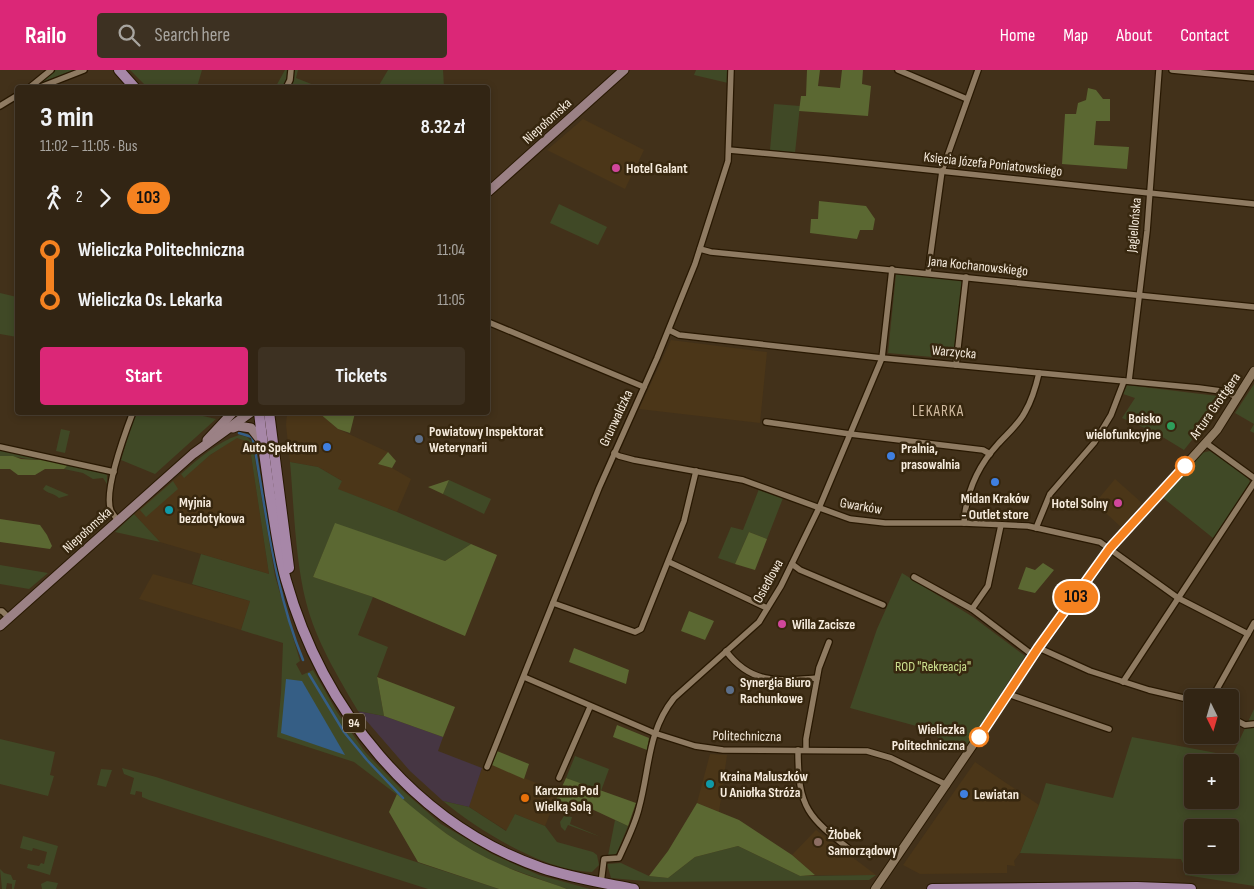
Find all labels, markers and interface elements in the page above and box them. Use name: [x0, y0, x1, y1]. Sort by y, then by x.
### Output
search box: [97, 13, 447, 58]
text: Railo: [25, 21, 67, 50]
icon: search: [115, 21, 143, 49]
text: Search here: [155, 24, 230, 47]
text: Home: [1000, 25, 1035, 46]
text: Map: [1063, 25, 1088, 46]
text: About: [1116, 25, 1152, 46]
text: Contact: [1180, 25, 1229, 46]
street label: Niepołomska: [519, 95, 575, 147]
text: 3 min: [40, 101, 94, 134]
text: 8.32 zł: [421, 116, 465, 139]
text: 11:02 – 11:05 · Bus: [40, 137, 138, 156]
street label: Księcia Józefa Poniatowskiego: [923, 148, 1063, 180]
place label: Hotel Galant: [626, 160, 688, 177]
marker: Hotel Galant: [610, 162, 622, 174]
icon: walk: [40, 184, 68, 212]
icon: forward: [91, 184, 119, 212]
text: 103: [137, 187, 160, 208]
text: 2: [76, 188, 83, 207]
street label: Jagiellońska: [1123, 197, 1145, 254]
text: Wieliczka Politechniczna: [78, 239, 244, 262]
text: 11:04: [437, 241, 465, 260]
street label: Jana Kochanowskiego: [926, 252, 1029, 280]
text: Wieliczka Os. Lekarka: [78, 289, 222, 312]
text: 11:05: [437, 291, 465, 310]
street label: Warzycka: [931, 342, 977, 362]
button: Start: [40, 347, 248, 405]
button: Tickets: [258, 347, 465, 405]
street label: Artura Grottgera: [1185, 369, 1244, 443]
street label: Grunwaldzka: [596, 387, 636, 449]
district label: LEKARKA: [912, 402, 964, 421]
place label: Boisko wielofunkcyjne: [1086, 410, 1161, 443]
marker: Boisko wielofunkcyjne: [1165, 420, 1177, 432]
place label: Powiatowy Inspektorat Weterynarii: [429, 423, 544, 456]
marker: Powiatowy Inspektorat Weterynarii: [413, 433, 425, 445]
place label: Auto Spektrum: [242, 439, 317, 456]
place label: Pralnia, prasowalnia: [901, 440, 960, 473]
marker: Auto Spektrum: [321, 441, 333, 453]
marker: Pralnia, prasowalnia: [885, 450, 897, 462]
unlabelled marker: [1175, 456, 1195, 476]
marker: Midan Kraków - Outlet store: [989, 476, 1001, 488]
place label: Midan Kraków - Outlet store: [961, 490, 1030, 523]
place label: Myjnia bezdotykowa: [179, 494, 245, 527]
street label: Gwarków: [839, 494, 884, 518]
place label: Hotel Solny: [1052, 495, 1108, 512]
marker: Hotel Solny: [1112, 497, 1124, 509]
street label: Niepołomska: [59, 504, 115, 556]
marker: Myjnia bezdotykowa: [163, 504, 175, 516]
street label: Osiedlowa: [749, 556, 787, 606]
line badge: 103: [1047, 581, 1105, 613]
text: 103: [1064, 586, 1088, 607]
place label: Willa Zacisze: [792, 616, 855, 633]
marker: Willa Zacisze: [776, 618, 788, 630]
park label: ROD "Rekreacja": [895, 658, 971, 675]
place label: Synergia Biuro Rachunkowe: [740, 674, 811, 707]
marker: Synergia Biuro Rachunkowe: [724, 684, 736, 696]
north arrow: [1184, 689, 1239, 744]
map controls: [1184, 689, 1239, 874]
road number: 94: [343, 714, 365, 732]
place label: Wieliczka Politechniczna: [892, 721, 965, 754]
street label: Politechniczna: [712, 727, 782, 745]
marker: Wieliczka Politechniczna: [969, 727, 989, 747]
button: +: [1184, 754, 1239, 809]
place label: Kraina Maluszków U Aniołka Stróża: [720, 768, 808, 801]
marker: Kraina Maluszków U Aniołka Stróża: [704, 778, 716, 790]
place label: Karczma Pod Wielką Solą: [535, 782, 599, 815]
place label: Lewiatan: [974, 786, 1019, 803]
marker: Lewiatan: [958, 788, 970, 800]
marker: Karczma Pod Wielką Solą: [519, 792, 531, 804]
button: −: [1184, 819, 1239, 874]
place label: Żłobek Samorządowy: [828, 826, 898, 859]
marker: Żłobek Samorządowy: [812, 836, 824, 848]

